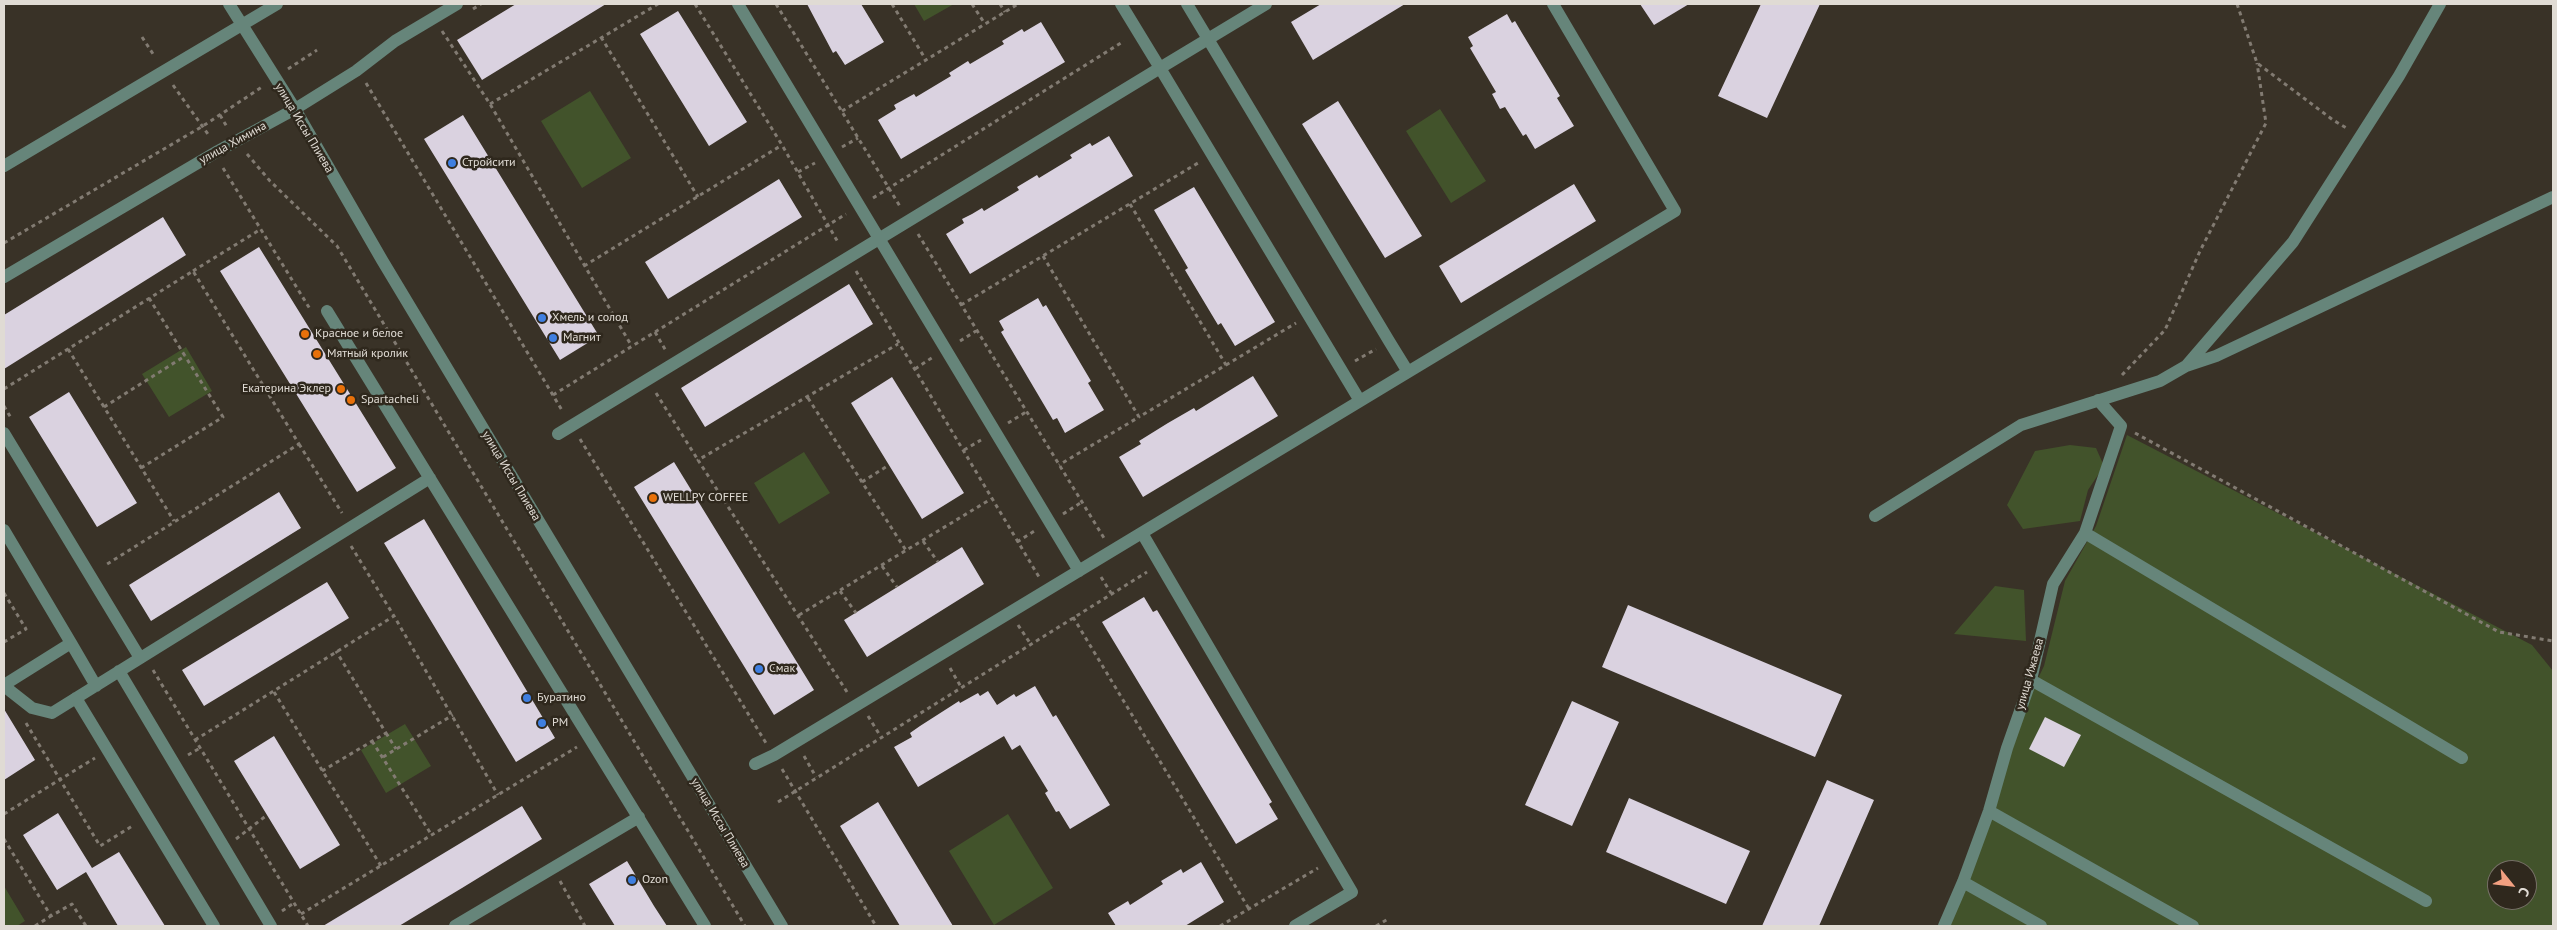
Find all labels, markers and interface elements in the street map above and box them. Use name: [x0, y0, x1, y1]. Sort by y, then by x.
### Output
street label: улица Иссы Плиева: [272, 81, 336, 175]
street label: улица Химина: [197, 119, 269, 167]
place label: Стройсити: [462, 156, 516, 170]
marker: Стройсити: [446, 157, 458, 169]
place label: Хмель и солод: [552, 311, 628, 325]
marker: Хмель и солод: [536, 312, 548, 324]
place label: Красное и белое: [315, 327, 403, 341]
marker: Красное и белое: [299, 328, 311, 340]
place label: Магнит: [563, 331, 601, 345]
marker: Магнит: [547, 332, 559, 344]
place label: Мятный кролик: [327, 347, 408, 361]
marker: Мятный кролик: [311, 348, 323, 360]
place label: Екатерина Эклер: [242, 382, 331, 396]
marker: Екатерина Эклер: [335, 383, 347, 395]
place label: Spartacheli: [361, 393, 419, 407]
marker: Spartacheli: [345, 394, 357, 406]
street label: улица Иссы Плиева: [479, 429, 543, 523]
place label: WELLPY COFFEE: [663, 491, 748, 505]
marker: WELLPY COFFEE: [647, 492, 659, 504]
street label: улица Ижаева: [2013, 637, 2047, 711]
place label: Смак: [769, 662, 795, 676]
marker: Смак: [753, 663, 765, 675]
place label: Буратино: [537, 691, 586, 705]
marker: Буратино: [521, 692, 533, 704]
place label: PM: [552, 716, 568, 730]
marker: PM: [536, 717, 548, 729]
street label: улица Иссы Плиева: [688, 776, 752, 870]
north arrow: [2487, 860, 2537, 910]
place label: Ozon: [642, 873, 668, 887]
marker: Ozon: [626, 874, 638, 886]
text: С: [2514, 884, 2534, 900]

